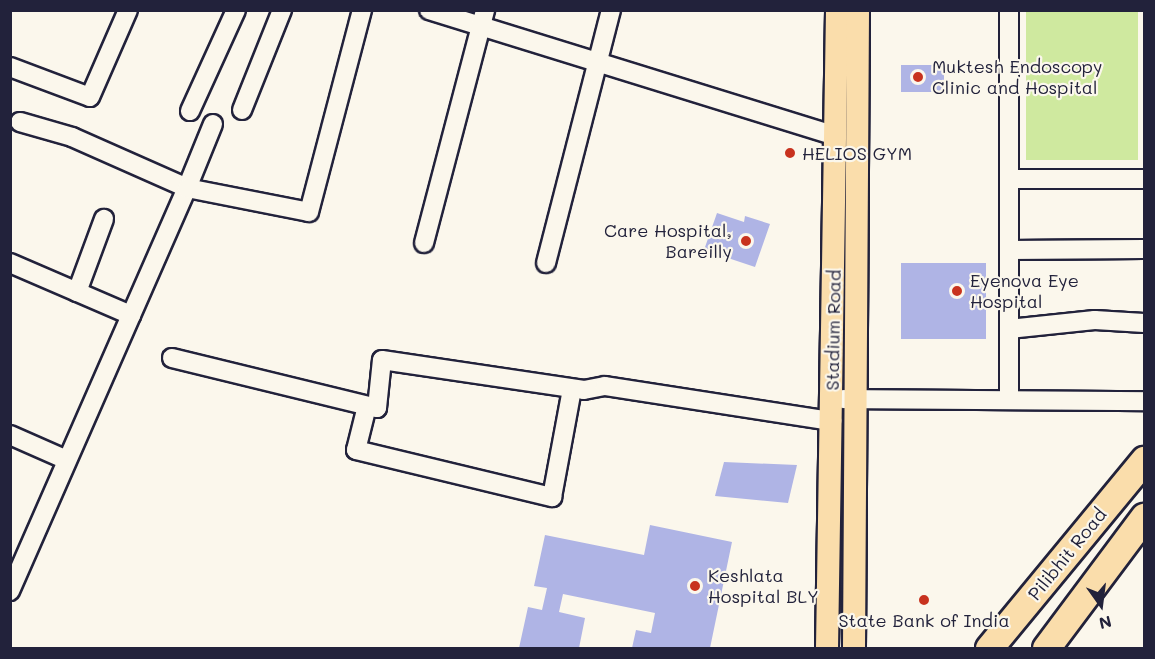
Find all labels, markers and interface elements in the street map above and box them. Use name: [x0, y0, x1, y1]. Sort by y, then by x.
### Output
place label: Muktesh Endoscopy Clinic and Hospital: [932, 56, 1102, 98]
marker: Muktesh Endoscopy Clinic and Hospital: [909, 68, 927, 86]
place label: HELIOS GYM: [802, 142, 912, 164]
marker: HELIOS GYM: [783, 146, 797, 160]
place label: Care Hospital, Bareilly: [604, 220, 732, 262]
marker: Care Hospital, Bareilly: [737, 232, 755, 250]
street label: Stadium Road: [821, 269, 845, 391]
place label: Eyenova Eye Hospital: [970, 270, 1079, 312]
marker: Eyenova Eye Hospital: [948, 282, 966, 300]
street label: Pilibhit Road: [1023, 504, 1111, 604]
place label: Keshlata Hospital BLY: [708, 565, 819, 608]
north arrow: [1071, 575, 1131, 635]
marker: Keshlata Hospital BLY: [686, 577, 704, 595]
marker: State Bank of India: [917, 593, 931, 607]
place label: State Bank of India: [838, 609, 1010, 631]
text: N: [1097, 611, 1114, 635]

